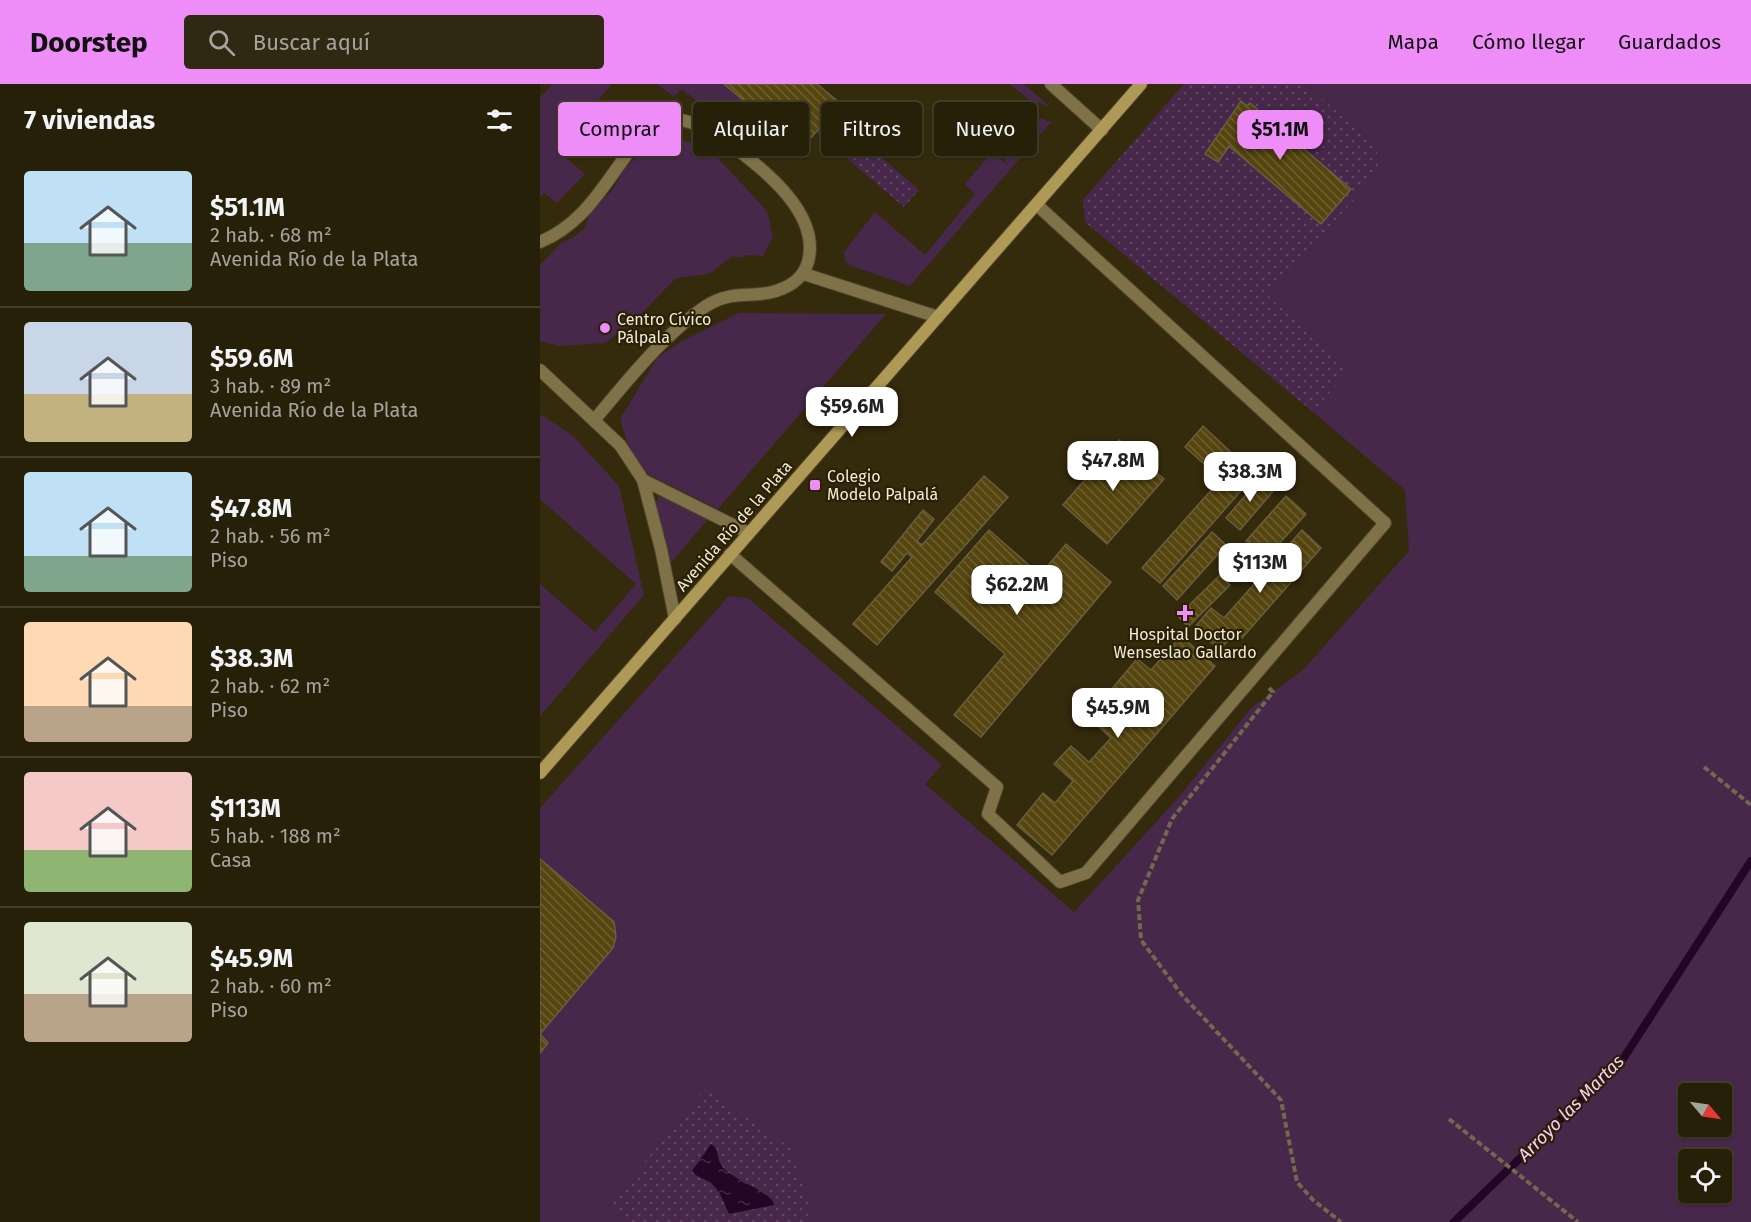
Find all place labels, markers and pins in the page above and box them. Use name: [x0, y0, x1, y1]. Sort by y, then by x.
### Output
pin: $51.1M: [1231, 110, 1329, 161]
place label: Centro Cívico Pálpala: [617, 310, 711, 347]
marker: Centro Cívico Pálpala: [598, 321, 612, 335]
pin: $59.6M: [803, 387, 901, 438]
pin: $47.8M: [1064, 441, 1162, 492]
pin: $38.3M: [1201, 452, 1299, 503]
place label: Colegio Modelo Palpalá: [827, 467, 938, 504]
marker: Colegio Modelo Palpalá: [808, 478, 822, 492]
pin: $113M: [1218, 543, 1302, 594]
pin: $62.2M: [968, 565, 1066, 616]
marker: Hospital Doctor Wenseslao Gallardo: [1176, 604, 1194, 622]
place label: Hospital Doctor Wenseslao Gallardo: [1114, 625, 1256, 662]
pin: $45.9M: [1069, 688, 1167, 739]

